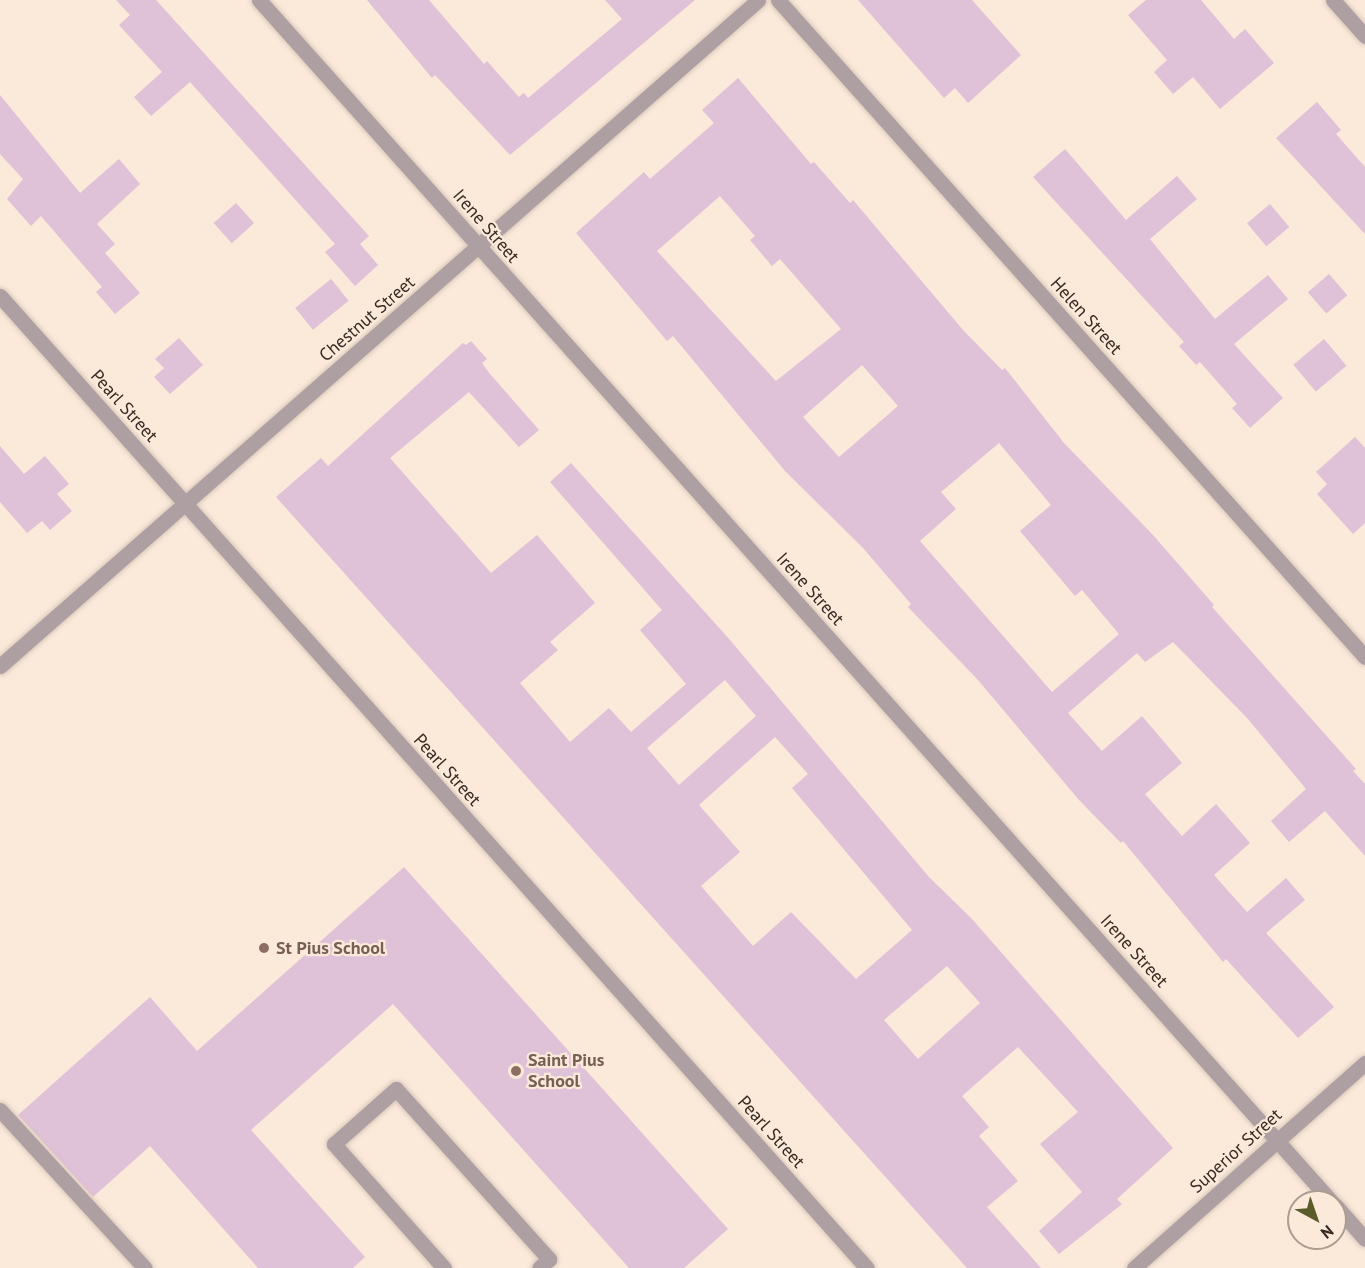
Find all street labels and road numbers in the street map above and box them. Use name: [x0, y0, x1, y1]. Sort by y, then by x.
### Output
street label: Irene Street: [448, 185, 524, 267]
street label: Chestnut Street: [315, 272, 419, 366]
street label: Helen Street: [1046, 273, 1126, 359]
street label: Pearl Street: [86, 365, 162, 447]
street label: Irene Street: [772, 548, 848, 630]
street label: Pearl Street: [409, 729, 485, 811]
street label: Irene Street: [1096, 910, 1172, 992]
street label: Pearl Street: [733, 1091, 809, 1173]
street label: Superior Street: [1186, 1104, 1286, 1198]

